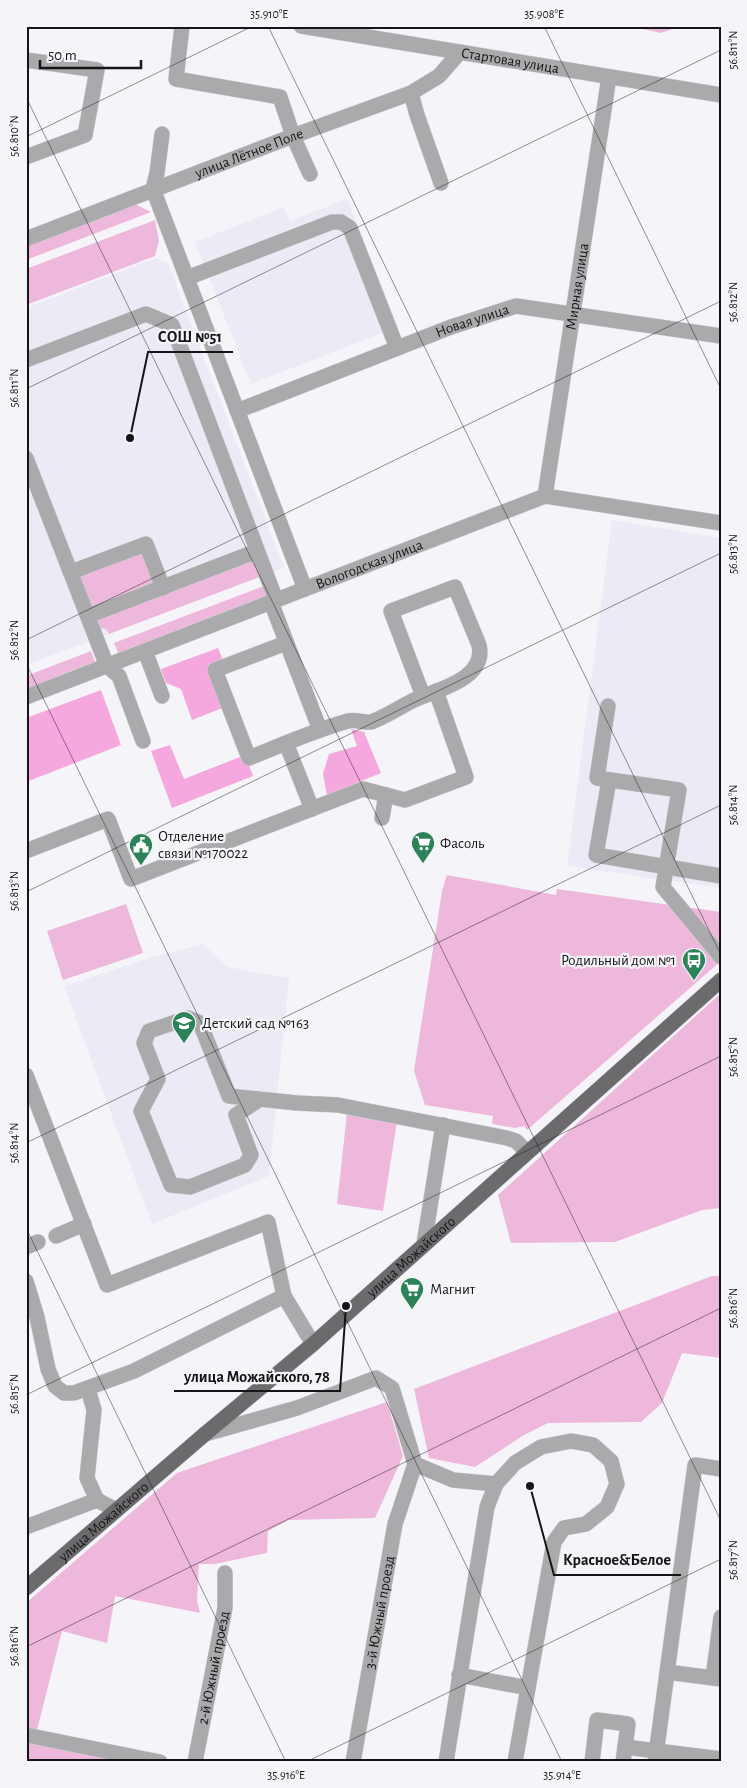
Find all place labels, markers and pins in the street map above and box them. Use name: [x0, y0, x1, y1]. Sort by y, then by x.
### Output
callout: СОШ №51: [148, 321, 233, 352]
place label: Отделение связи №170022: [158, 829, 248, 861]
supermarket icon: Фасоль: [410, 830, 436, 864]
public building icon: Отделение связи №170022: [128, 832, 154, 866]
place label: Фасоль: [440, 836, 485, 851]
bus stop icon: Родильный дом №1: [681, 947, 707, 981]
place label: Родильный дом №1: [561, 953, 676, 968]
school or university icon: Детский сад №163: [171, 1010, 197, 1044]
place label: Детский сад №163: [202, 1016, 309, 1031]
supermarket icon: Магнит: [399, 1276, 425, 1310]
place label: Магнит: [430, 1282, 476, 1297]
callout: улица Можайского, 78: [174, 1360, 340, 1391]
callout: Красное&Белое: [554, 1544, 681, 1575]

